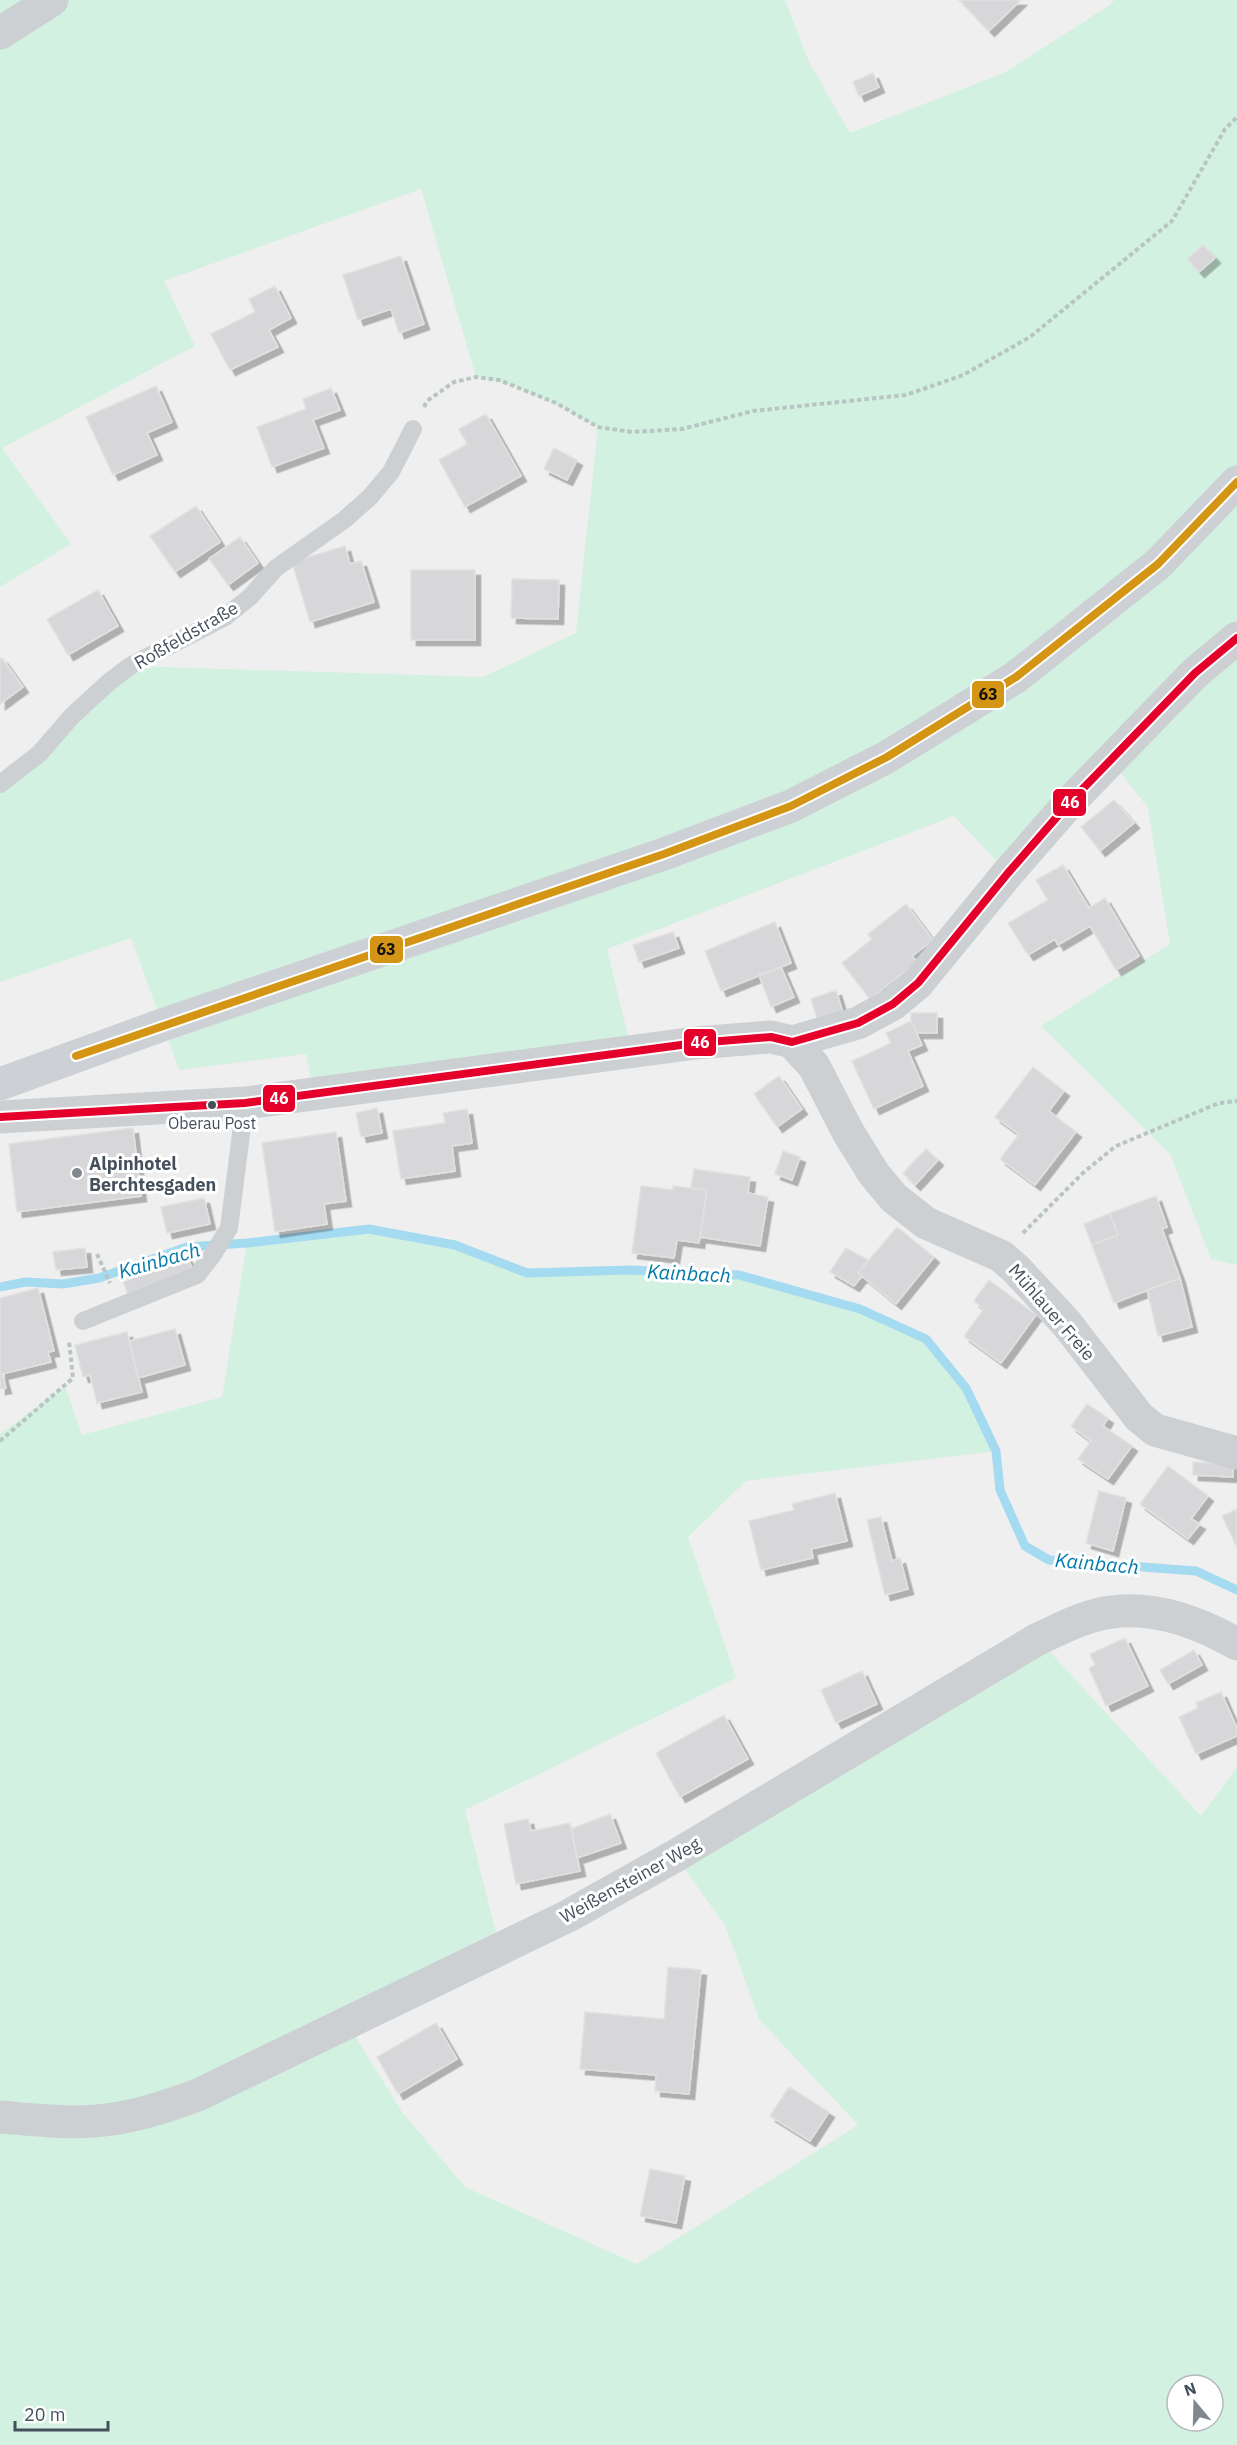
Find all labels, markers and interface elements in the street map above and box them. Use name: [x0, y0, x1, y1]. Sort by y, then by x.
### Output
street label: Roßfeldstraße: [130, 596, 242, 674]
line badge: 63: [971, 680, 1005, 709]
text: 63: [978, 684, 998, 704]
line badge: 46: [1052, 788, 1087, 817]
text: 46: [1060, 792, 1080, 812]
line badge: 63: [369, 935, 404, 964]
text: 63: [376, 939, 396, 959]
line badge: 46: [683, 1028, 717, 1057]
text: 46: [690, 1032, 710, 1052]
line badge: 46: [262, 1084, 296, 1113]
text: 46: [269, 1088, 289, 1108]
marker: Oberau Post: [206, 1099, 218, 1111]
place label: Oberau Post: [168, 1113, 256, 1133]
place label: Alpinhotel Berchtesgaden: [89, 1152, 216, 1196]
marker: Alpinhotel Berchtesgaden: [70, 1166, 84, 1180]
water label: Kainbach: [115, 1235, 203, 1285]
water label: Kainbach: [646, 1257, 732, 1289]
street label: Mühlauer Freie: [1004, 1259, 1100, 1365]
water label: Kainbach: [1054, 1546, 1140, 1580]
street label: Weißensteiner Weg: [556, 1832, 705, 1928]
north arrow: [1165, 2373, 1225, 2433]
text: N: [1181, 2377, 1199, 2400]
scale bar: [15, 2394, 108, 2432]
text: 20 m: [24, 2403, 66, 2426]

